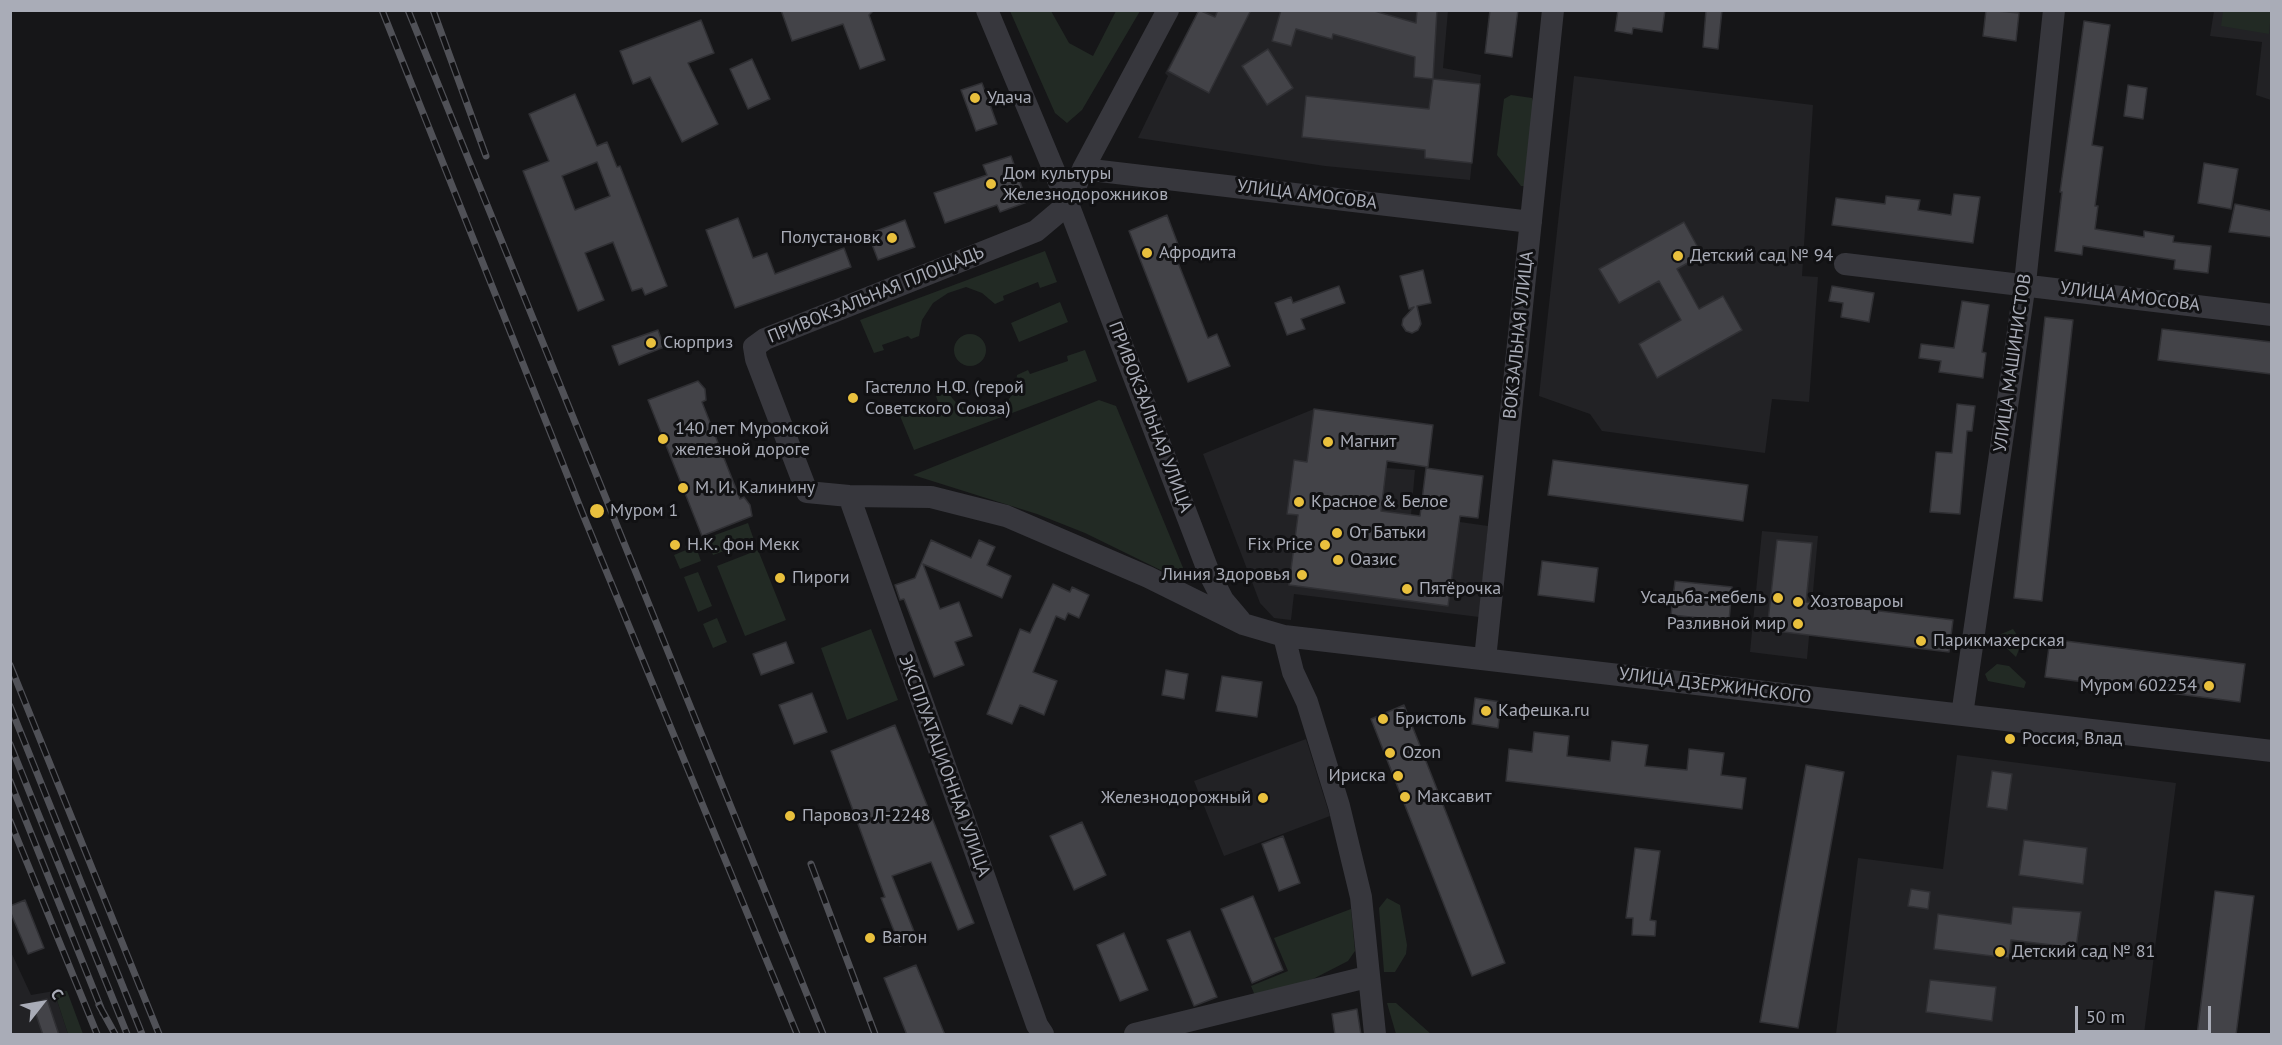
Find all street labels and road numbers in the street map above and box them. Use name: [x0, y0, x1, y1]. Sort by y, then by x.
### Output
street label: УЛИЦА АМОСОВА: [1236, 176, 1378, 214]
street label: ПРИВОКЗАЛЬНАЯ ПЛОЩАДЬ: [765, 242, 987, 348]
street label: ВОКЗАЛЬНАЯ УЛИЦА: [1499, 250, 1539, 420]
street label: УЛИЦА МАШИНИСТОВ: [1990, 272, 2036, 454]
street label: УЛИЦА АМОСОВА: [2059, 278, 2201, 316]
street label: ПРИВОКЗАЛЬНАЯ УЛИЦА: [1104, 318, 1196, 516]
street label: ЭКСПЛУАТАЦИОННАЯ УЛИЦА: [894, 652, 994, 880]
street label: УЛИЦА ДЗЕРЖИНСКОГО: [1617, 663, 1813, 709]

